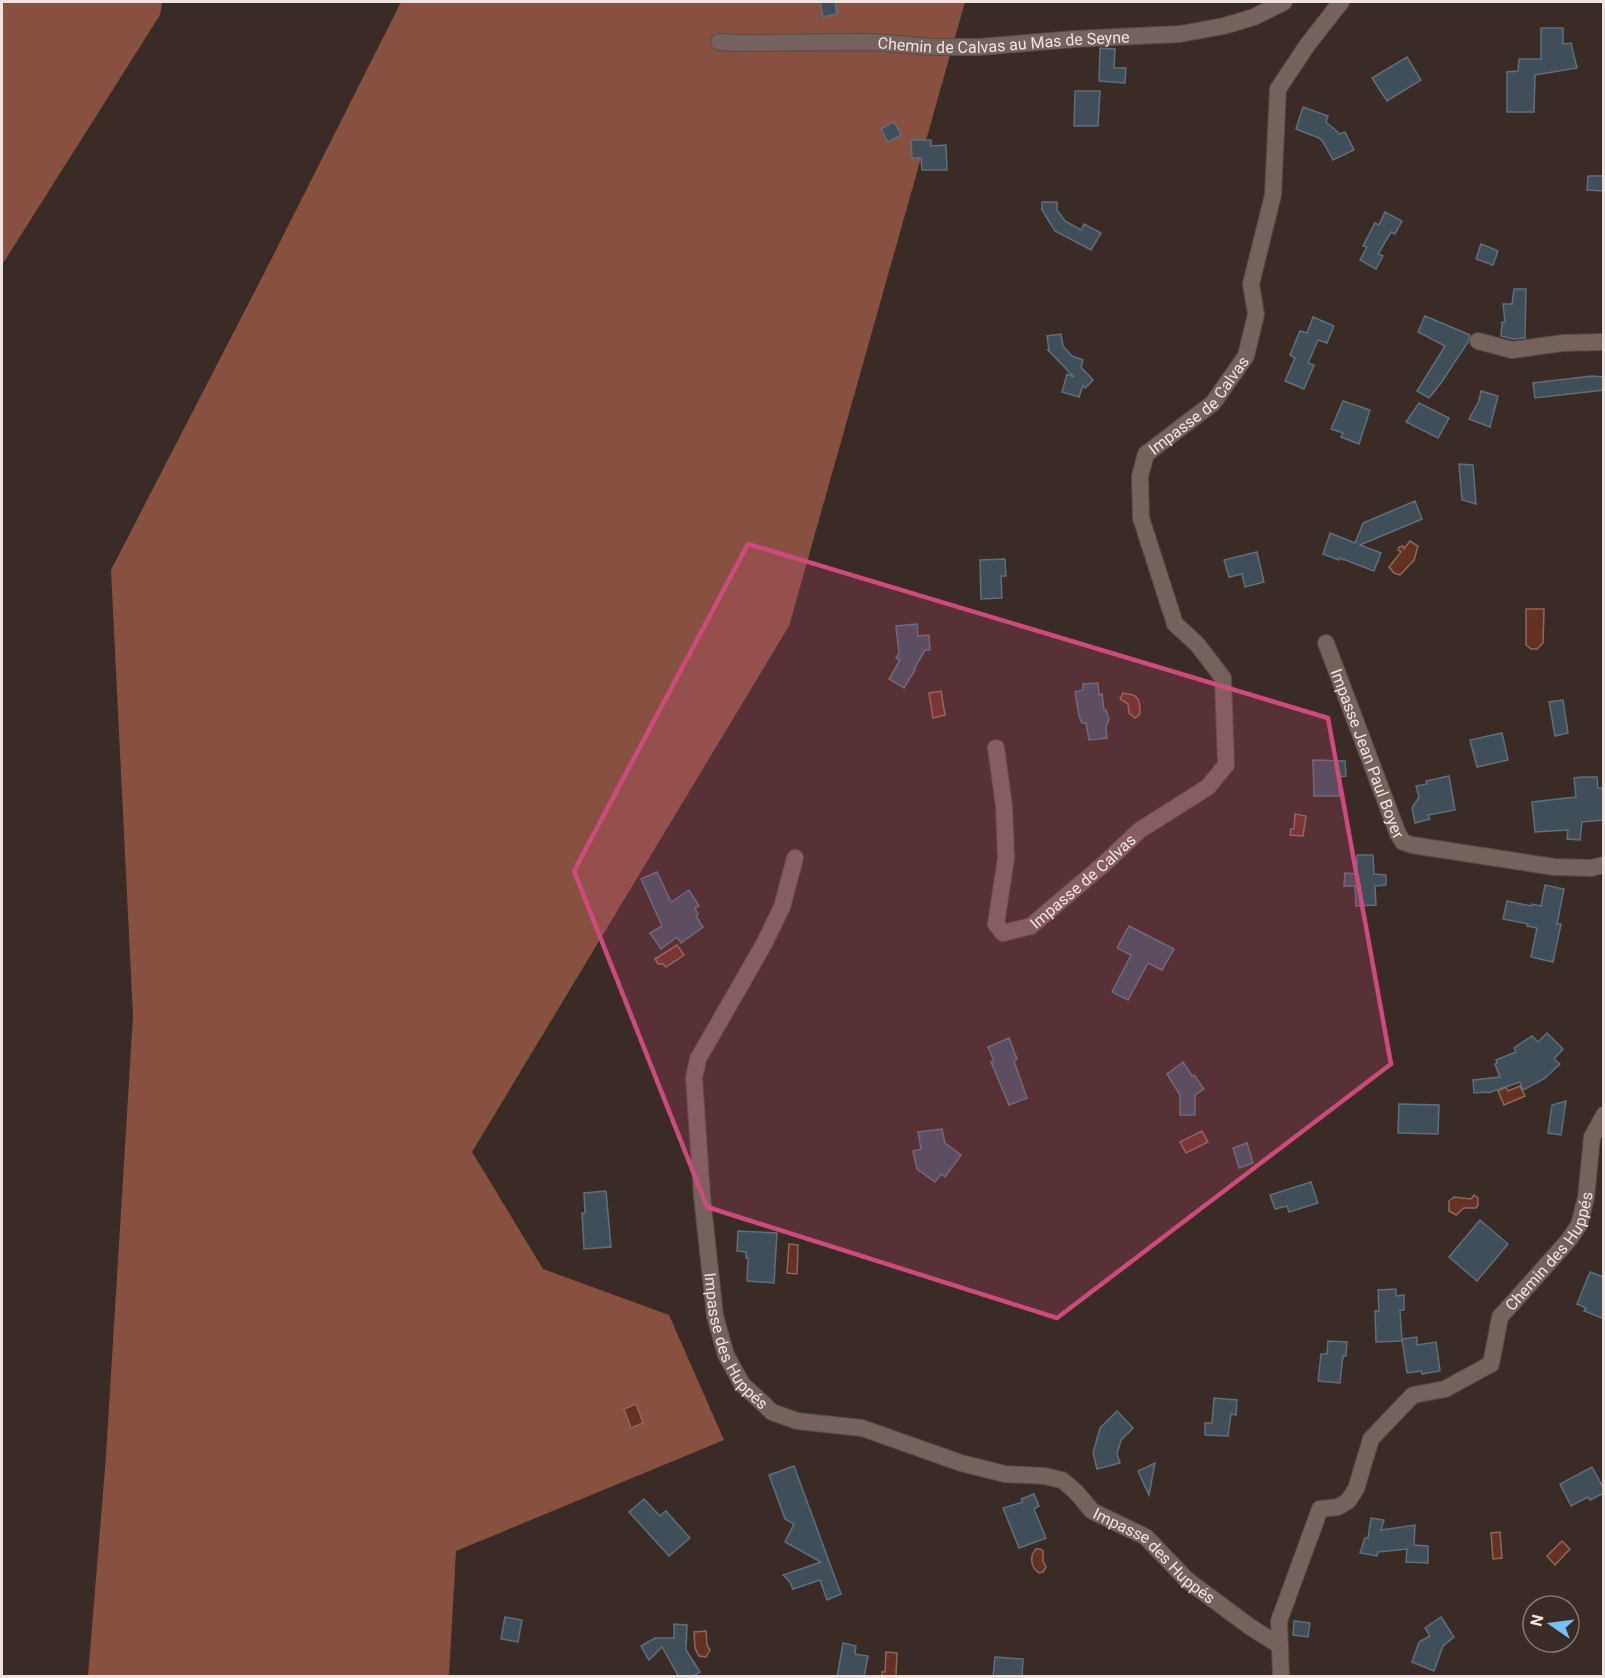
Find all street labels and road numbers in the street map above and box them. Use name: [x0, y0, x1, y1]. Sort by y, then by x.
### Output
street label: Chemin de Calvas au Mas de Seyne: [877, 27, 1130, 57]
street label: Impasse de Calvas: [1145, 352, 1253, 458]
street label: Impasse Jean Paul Boyer: [1327, 666, 1408, 843]
street label: Impasse de Calvas: [1026, 830, 1139, 932]
street label: Chemin des Huppés: [1501, 1191, 1596, 1314]
street label: Impasse des Huppés: [701, 1272, 772, 1413]
street label: Impasse des Huppés: [1090, 1504, 1219, 1607]

